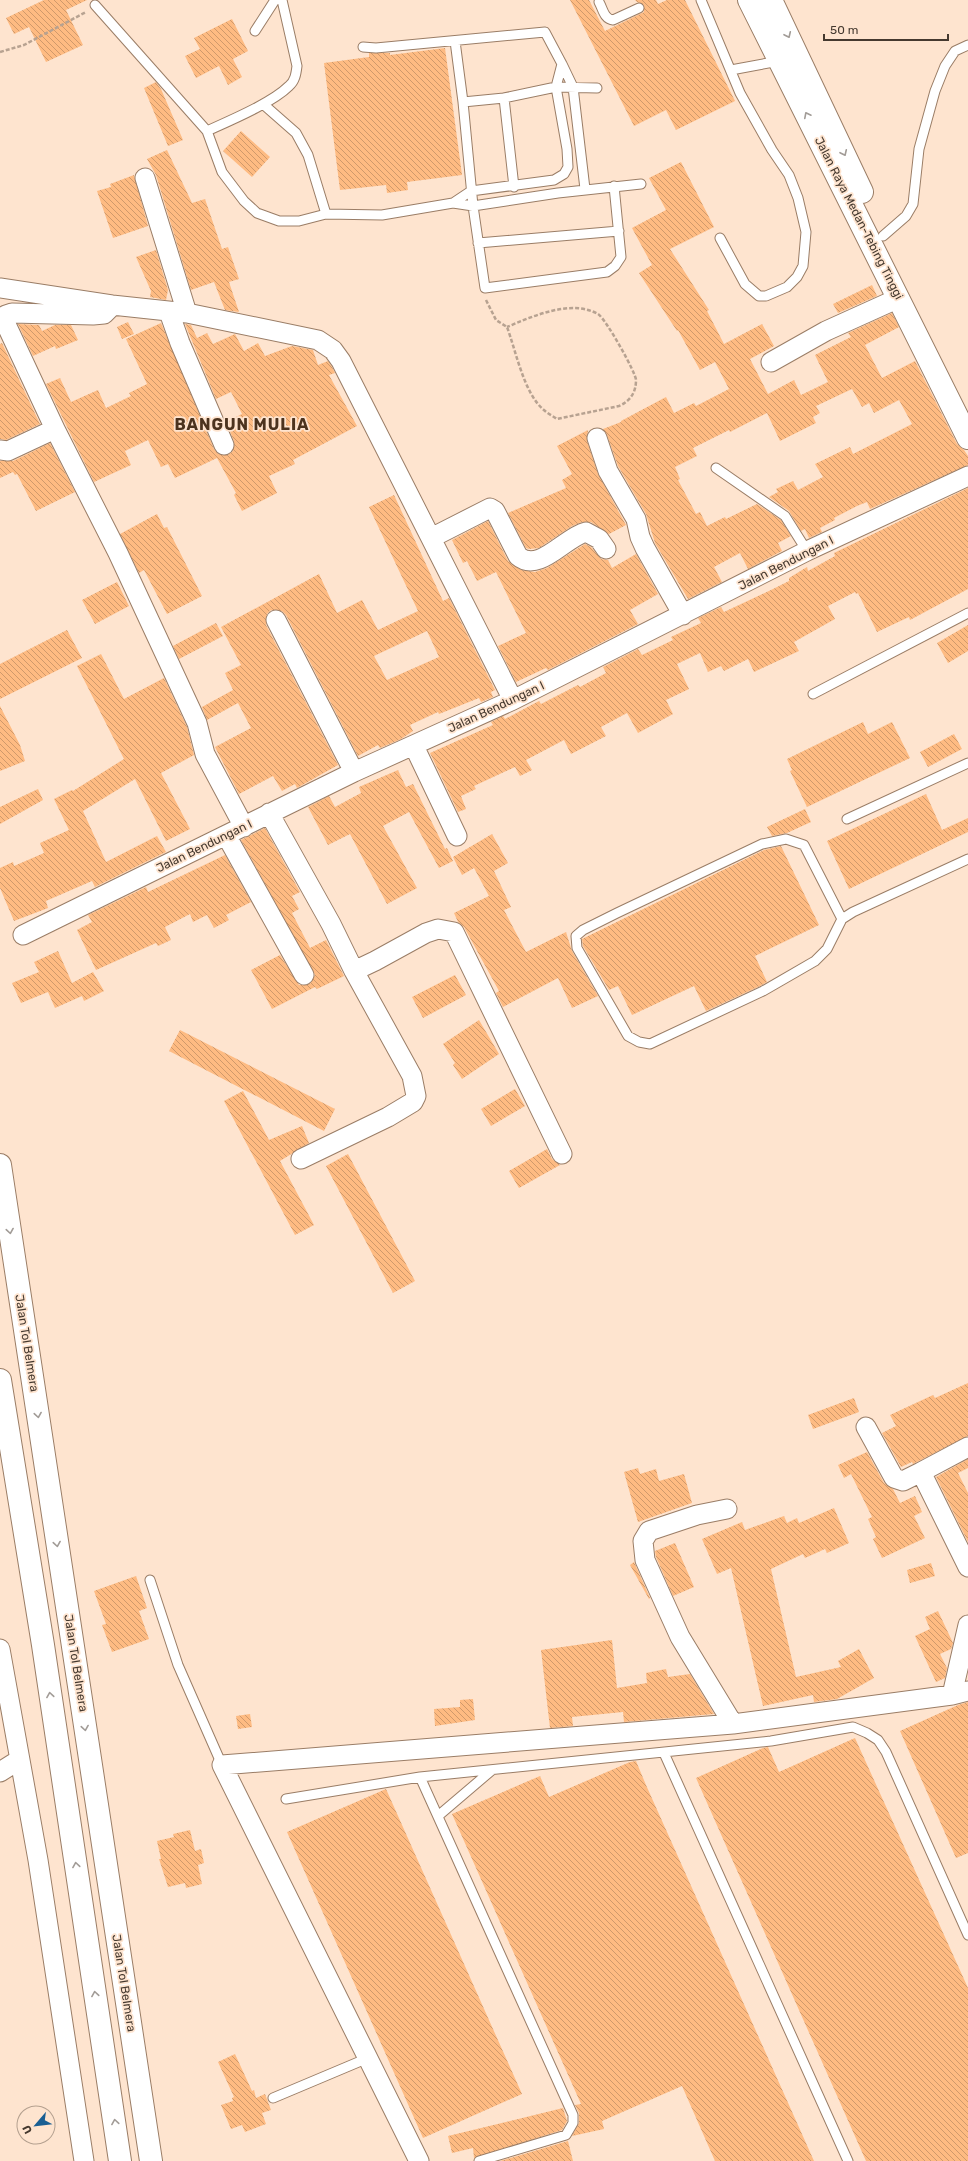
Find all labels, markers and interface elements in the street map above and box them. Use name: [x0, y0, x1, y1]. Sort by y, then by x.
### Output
scale bar: [824, 16, 948, 42]
text: 50 m: [830, 23, 858, 37]
one-way arrow: [783, 31, 791, 39]
one-way arrow: [804, 111, 812, 119]
street label: Jalan Raya Medan-Tebing Tinggi: [812, 134, 906, 302]
one-way arrow: [839, 148, 847, 156]
district label: BANGUN MULIA: [174, 415, 310, 434]
street label: Jalan Bendungan I: [736, 533, 836, 593]
street label: Jalan Bendungan I: [446, 678, 546, 736]
street label: Jalan Bendungan I: [154, 817, 254, 875]
one-way arrow: [5, 1228, 14, 1234]
street label: Jalan Tol Belmera: [12, 1293, 42, 1393]
one-way arrow: [33, 1412, 42, 1418]
one-way arrow: [53, 1541, 61, 1547]
street label: Jalan Tol Belmera: [61, 1613, 91, 1713]
one-way arrow: [46, 1692, 55, 1698]
one-way arrow: [80, 1724, 89, 1731]
one-way arrow: [72, 1862, 81, 1868]
street label: Jalan Tol Belmera: [109, 1933, 139, 2033]
one-way arrow: [91, 1991, 100, 1997]
north arrow: [16, 2105, 56, 2145]
one-way arrow: [111, 2119, 120, 2126]
text: U: [20, 2123, 35, 2136]

